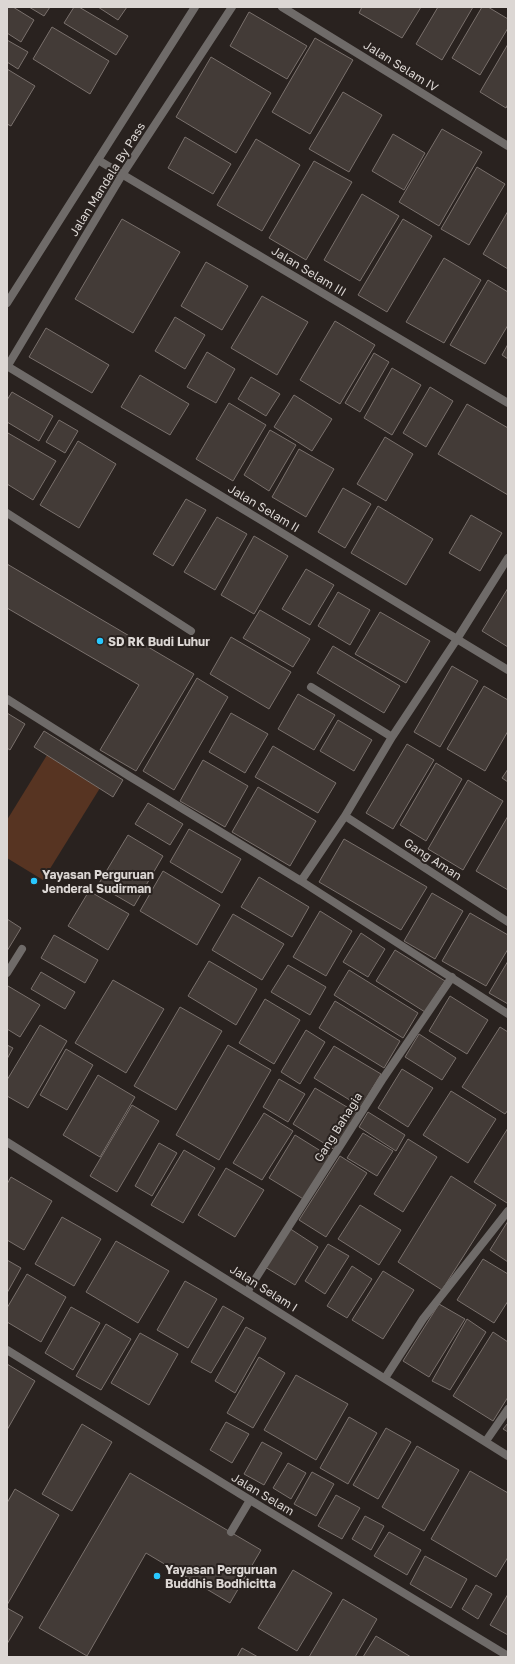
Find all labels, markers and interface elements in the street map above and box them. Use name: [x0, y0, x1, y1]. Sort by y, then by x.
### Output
street label: Jalan Selam IV: [361, 37, 441, 95]
street label: Jalan Mandala By Pass: [66, 119, 148, 239]
street label: Jalan Selam III: [269, 243, 349, 299]
street label: Jalan Selam II: [225, 481, 303, 535]
place label: SD RK Budi Luhur: [108, 634, 210, 649]
marker: SD RK Budi Luhur: [95, 636, 105, 646]
street label: Gang Aman: [401, 835, 465, 883]
place label: Yayasan Perguruan Jenderal Sudirman: [42, 867, 154, 896]
marker: Yayasan Perguruan Jenderal Sudirman: [29, 876, 39, 886]
street label: Gang Bahagia: [311, 1089, 365, 1165]
street label: Jalan Selam I: [227, 1261, 301, 1315]
street label: Jalan Selam: [229, 1469, 297, 1519]
place label: Yayasan Perguruan Buddhis Bodhicitta: [165, 1562, 277, 1591]
marker: Yayasan Perguruan Buddhis Bodhicitta: [152, 1571, 162, 1581]

